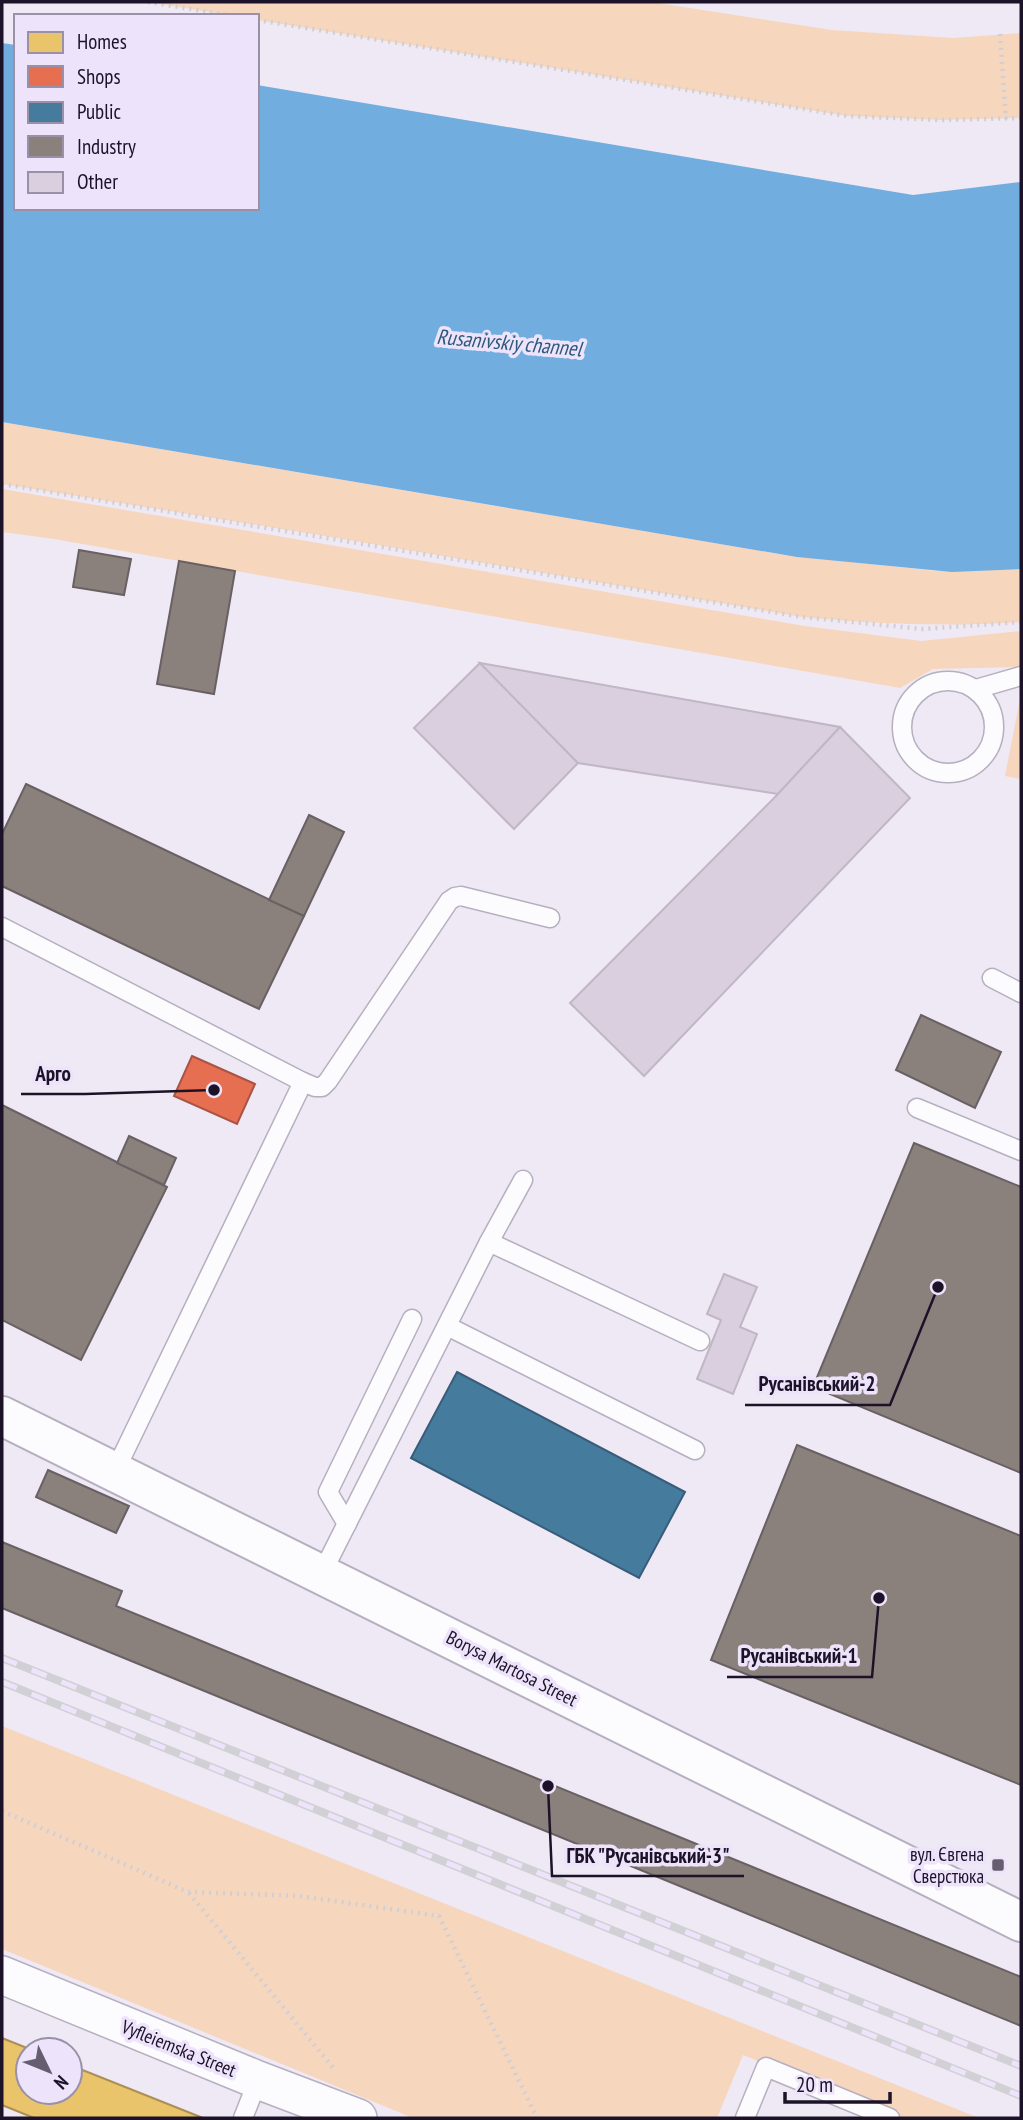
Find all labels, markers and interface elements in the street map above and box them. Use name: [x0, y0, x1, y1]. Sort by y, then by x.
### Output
legend: [14, 14, 259, 210]
text: Homes: [77, 28, 127, 55]
text: Shops: [77, 63, 121, 90]
text: Public: [77, 98, 122, 125]
text: Industry: [77, 133, 136, 160]
text: Other: [77, 168, 118, 195]
water label: Rusanivskiy channel: [436, 323, 585, 362]
callout: Арго: [21, 1052, 85, 1094]
text: Арго: [34, 1060, 71, 1087]
callout: Русанівський-2: [745, 1363, 890, 1405]
text: Русанівський-2: [759, 1370, 875, 1397]
street label: Borysa Martosa Street: [443, 1625, 582, 1712]
callout: Русанівський-1: [727, 1635, 872, 1677]
text: Русанівський-1: [741, 1642, 857, 1669]
callout: ГБК "Русанівський-3": [552, 1834, 744, 1876]
text: ГБК "Русанівський-3": [566, 1842, 730, 1869]
place label: вул. Євгена Сверстюка: [910, 1842, 984, 1888]
marker: вул. Євгена Сверстюка: [990, 1857, 1006, 1873]
street label: Vyfleiemska Street: [117, 2014, 241, 2082]
north arrow: [14, 2036, 84, 2106]
scale bar: [785, 2060, 890, 2104]
text: N: [49, 2071, 74, 2095]
text: 20 m: [796, 2071, 833, 2098]

